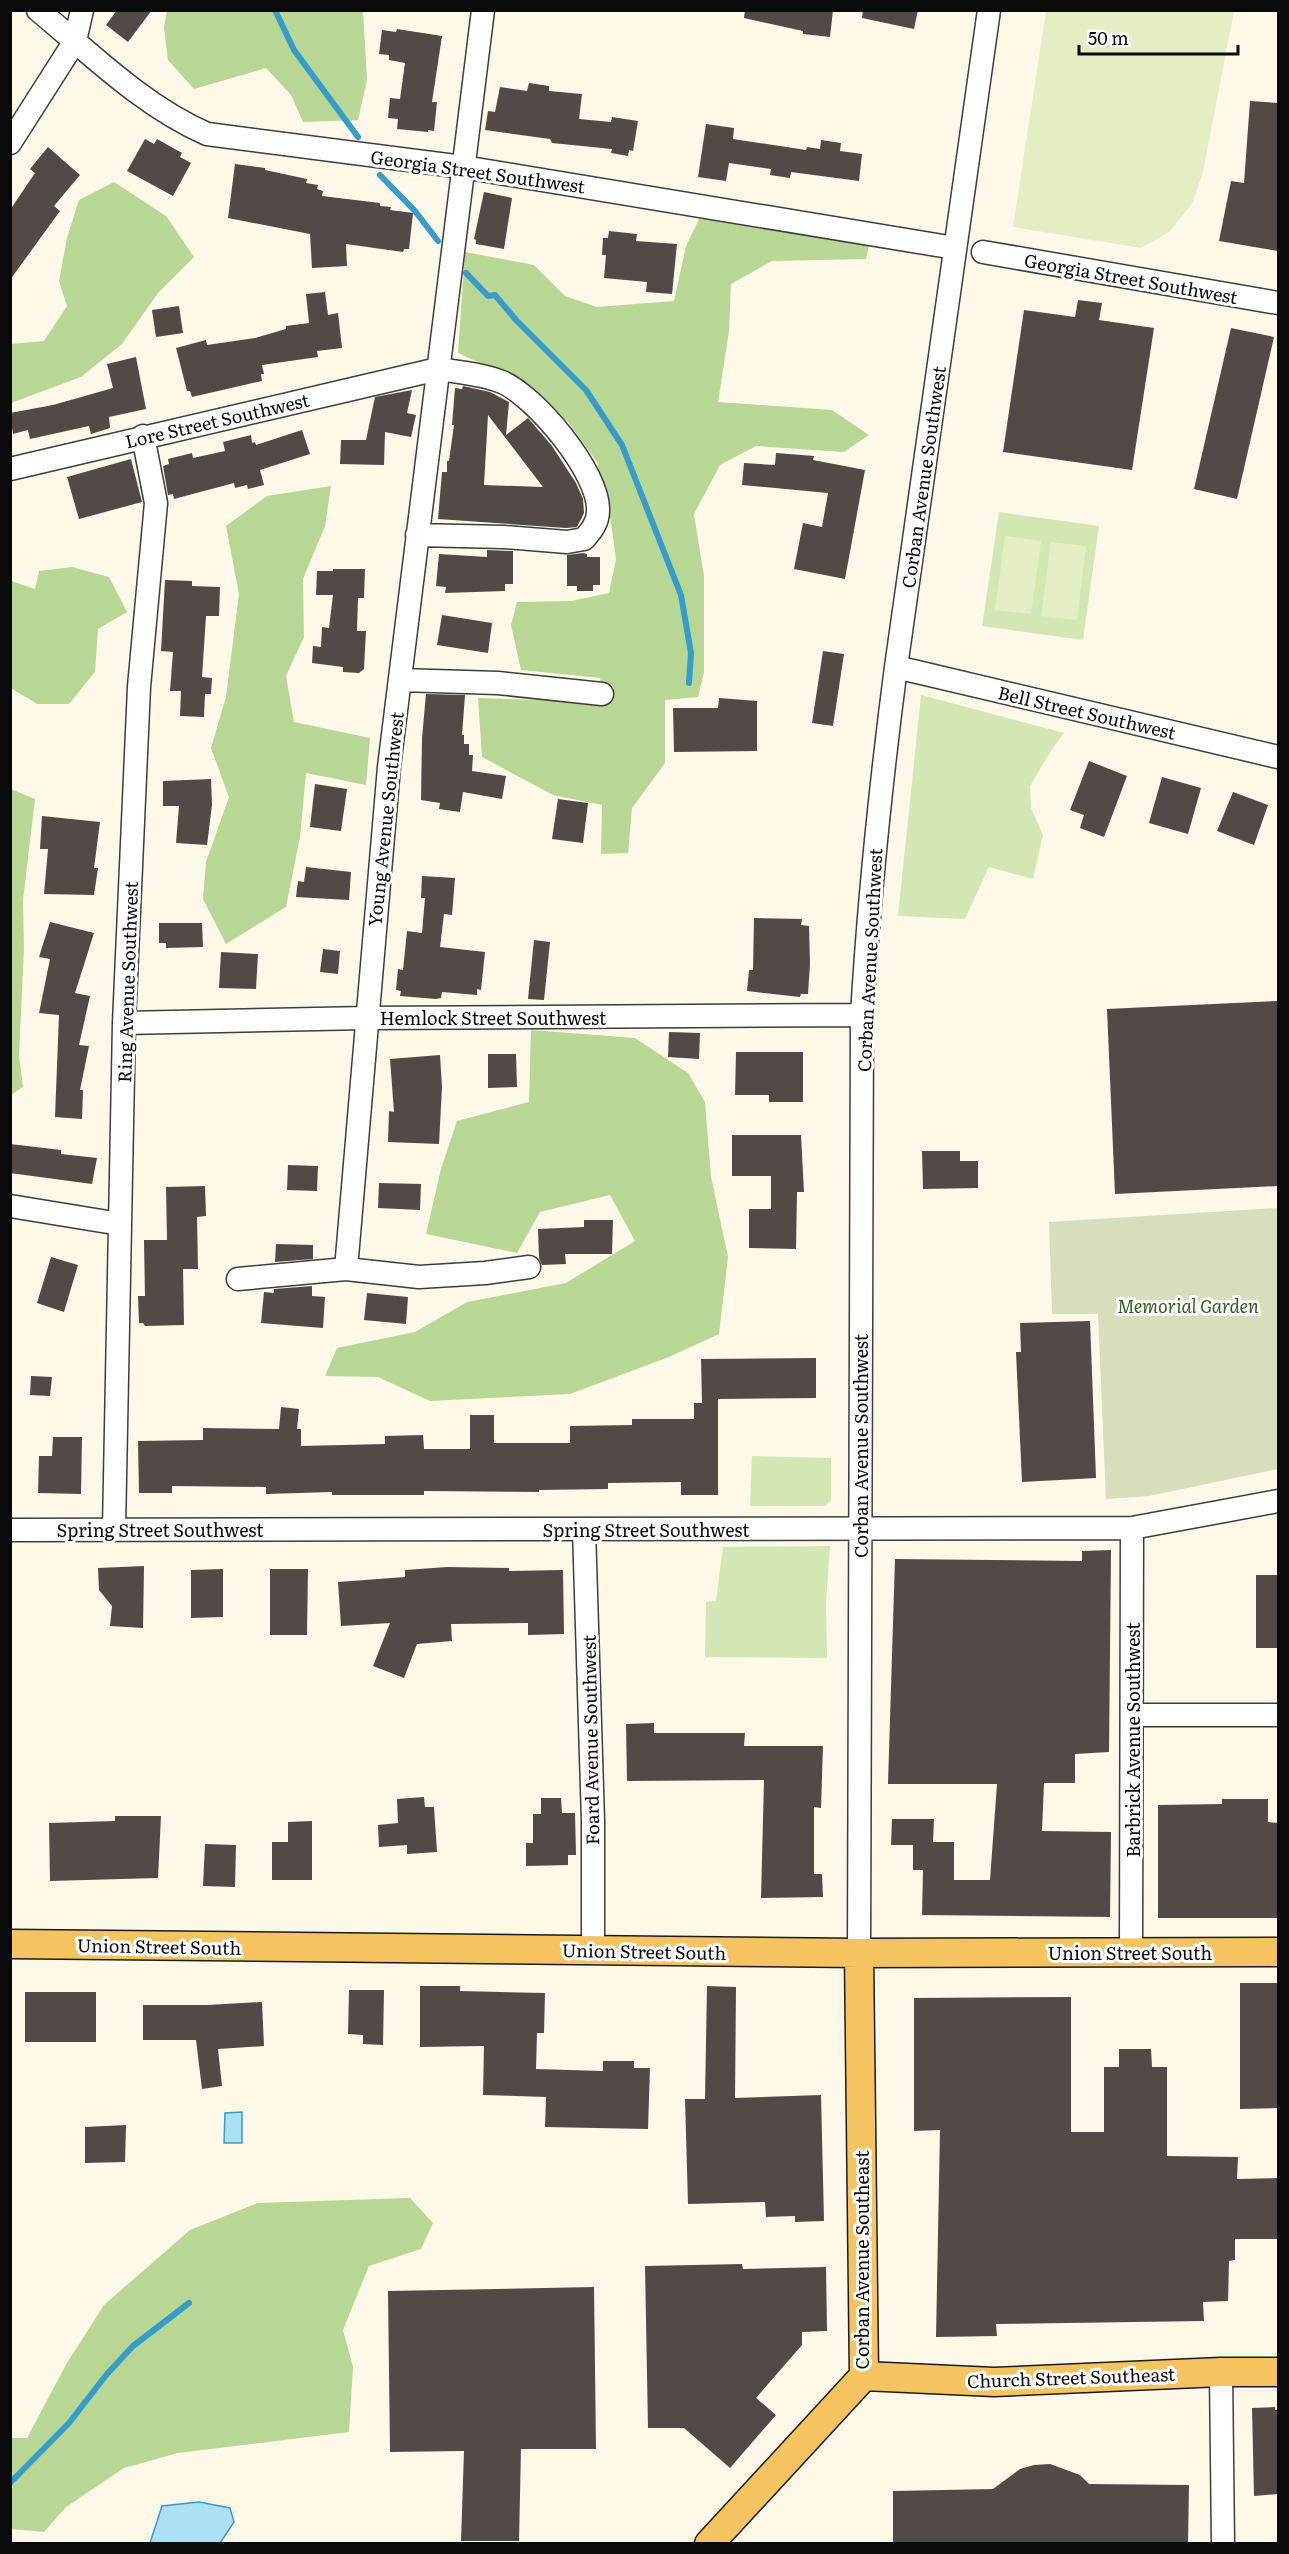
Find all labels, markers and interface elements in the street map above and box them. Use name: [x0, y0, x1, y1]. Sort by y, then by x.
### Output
scale bar: [1079, 18, 1238, 56]
text: 50 m: [1088, 24, 1129, 51]
street label: Georgia Street Southwest: [369, 143, 588, 200]
street label: Georgia Street Southwest: [1022, 246, 1241, 310]
street label: Corban Avenue Southwest: [894, 363, 952, 590]
street label: Lore Street Southwest: [122, 385, 313, 454]
street label: Bell Street Southwest: [995, 678, 1179, 746]
street label: Young Avenue Southwest: [360, 710, 410, 928]
street label: Corban Avenue Southwest: [850, 847, 888, 1073]
street label: Ring Avenue Southwest: [110, 880, 144, 1083]
street label: Hemlock Street Southwest: [380, 1004, 607, 1031]
park label: Memorial Garden: [1117, 1292, 1259, 1319]
street label: Corban Avenue Southwest: [847, 1333, 874, 1558]
street label: Spring Street Southwest: [57, 1516, 264, 1543]
street label: Spring Street Southwest: [543, 1516, 750, 1543]
street label: Barbrick Avenue Southwest: [1119, 1622, 1146, 1858]
street label: Foard Avenue Southwest: [575, 1634, 605, 1845]
street label: Union Street South: [77, 1931, 242, 1961]
street label: Union Street South: [562, 1936, 727, 1966]
street label: Union Street South: [1048, 1939, 1212, 1966]
street label: Corban Avenue Southeast: [848, 2150, 875, 2370]
street label: Church Street Southeast: [966, 2360, 1176, 2394]

